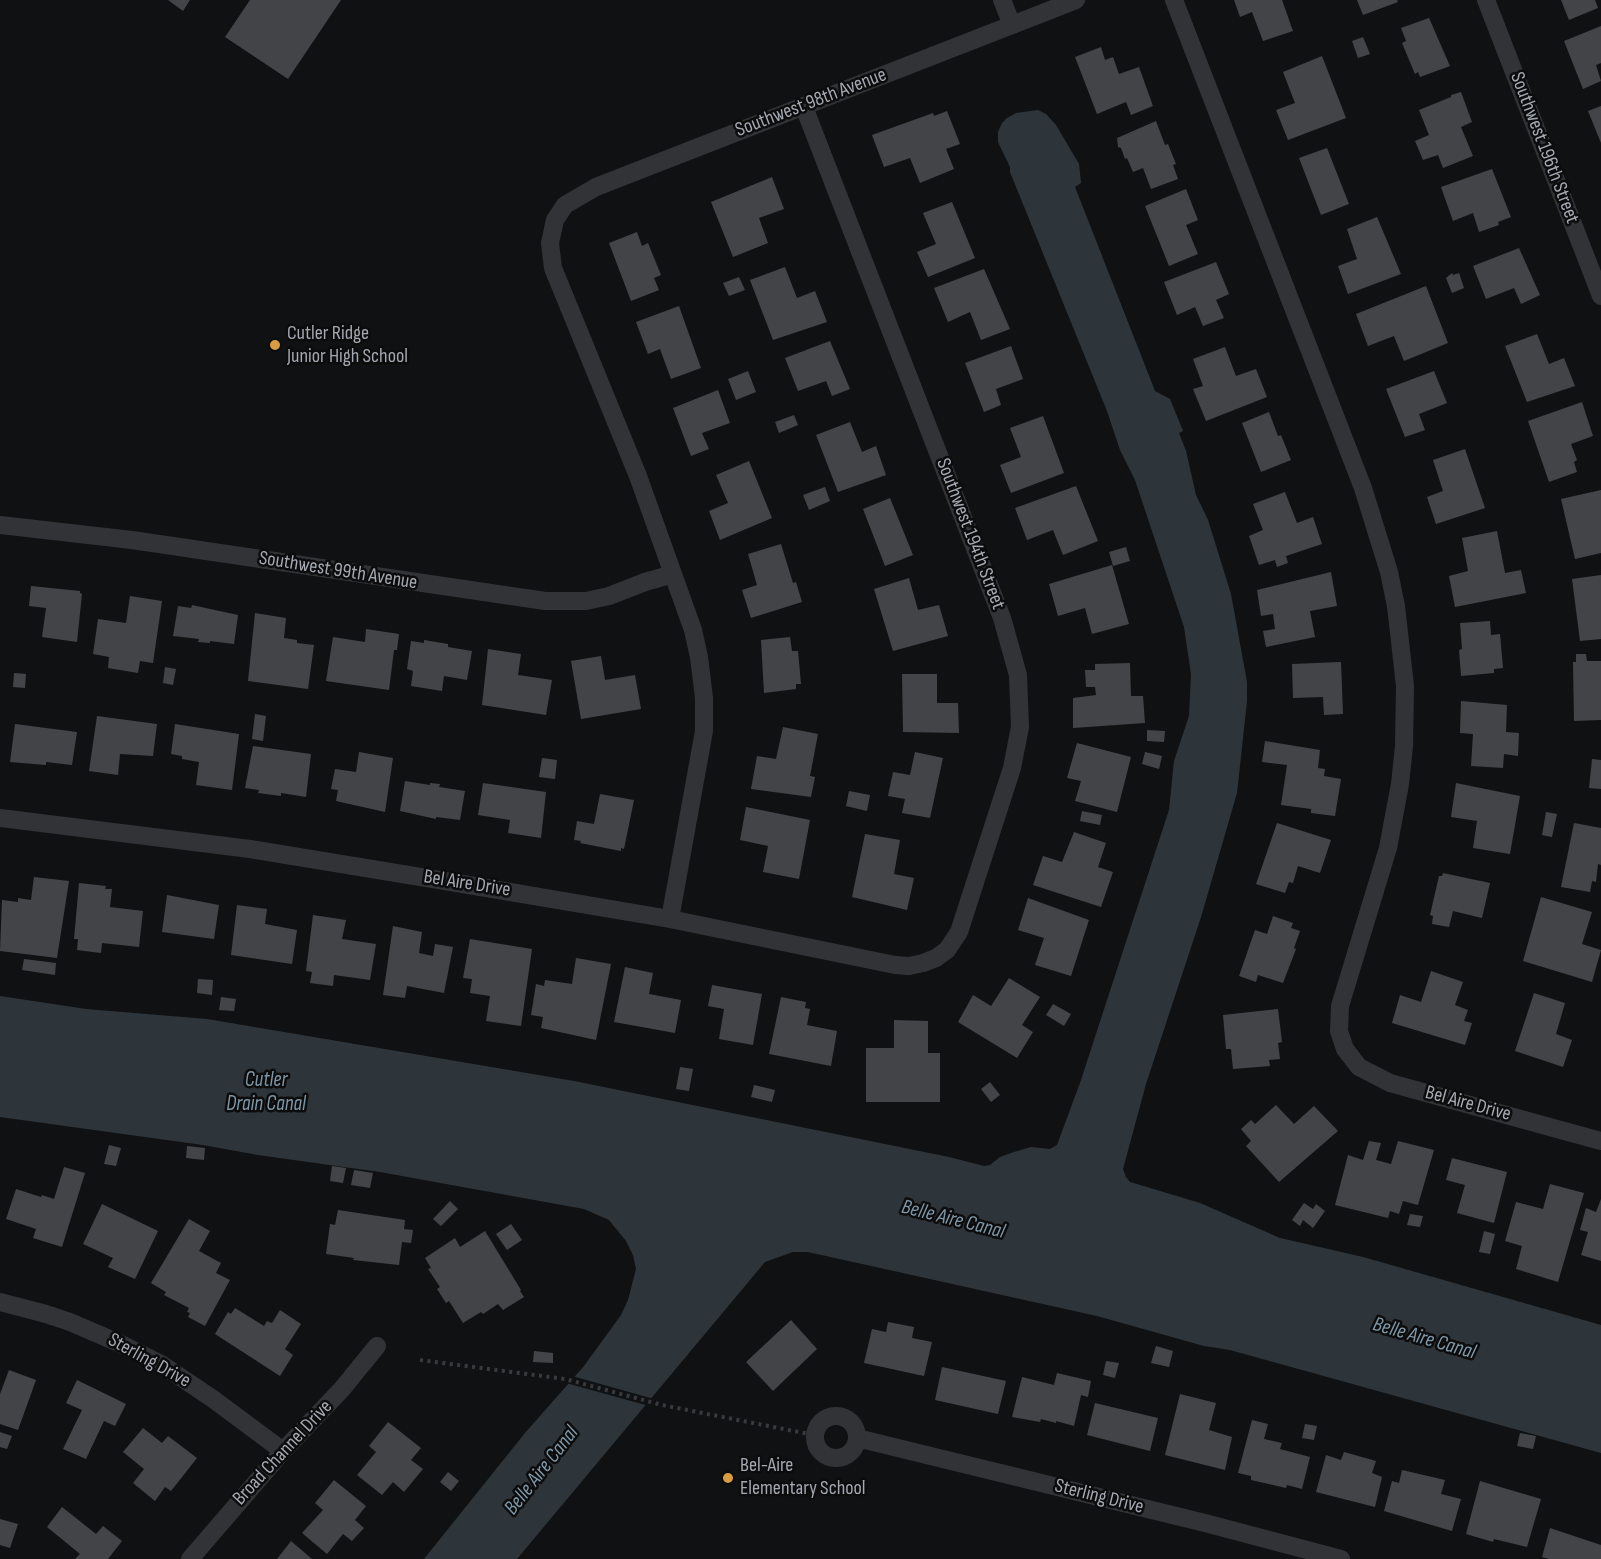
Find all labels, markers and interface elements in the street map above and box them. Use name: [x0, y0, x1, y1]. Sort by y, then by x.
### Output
street label: Southwest 98th Avenue: [732, 63, 890, 143]
street label: Southwest 196th Street: [1504, 69, 1584, 227]
place label: Cutler Ridge Junior High School: [287, 322, 408, 369]
marker: Cutler Ridge Junior High School: [268, 338, 282, 352]
street label: Southwest 194th Street: [930, 455, 1010, 613]
street label: Southwest 99th Avenue: [257, 547, 419, 595]
street label: Bel Aire Drive: [422, 865, 512, 903]
water label: Cutler Drain Canal: [226, 1068, 306, 1118]
street label: Bel Aire Drive: [1423, 1081, 1513, 1127]
water label: Belle Aire Canal: [899, 1195, 1007, 1245]
water label: Belle Aire Canal: [1370, 1312, 1478, 1366]
street label: Sterling Drive: [103, 1328, 195, 1394]
street label: Broad Channel Drive: [228, 1396, 338, 1510]
water label: Belle Aire Canal: [500, 1422, 584, 1520]
place label: Bel-Aire Elementary School: [740, 1454, 866, 1501]
marker: Bel-Aire Elementary School: [721, 1471, 735, 1485]
street label: Sterling Drive: [1052, 1474, 1146, 1520]

